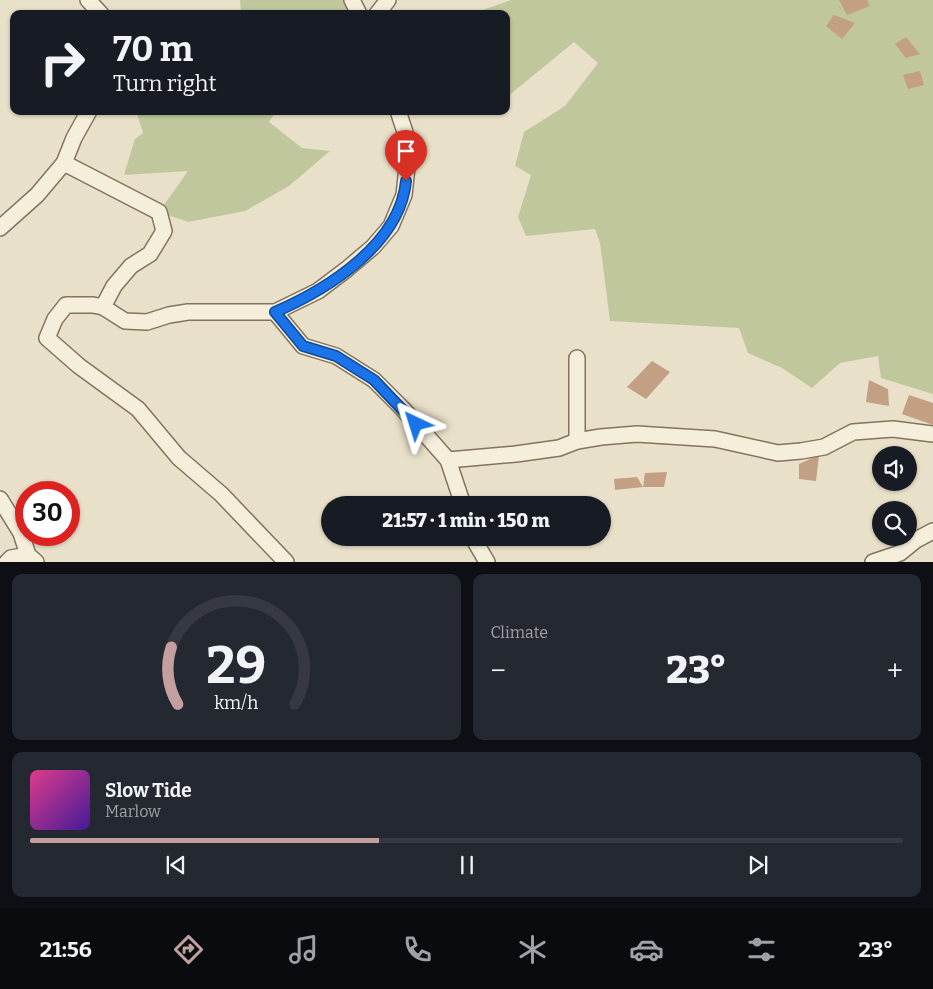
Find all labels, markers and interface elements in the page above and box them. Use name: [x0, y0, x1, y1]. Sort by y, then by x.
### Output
text: 70 m: [113, 28, 193, 70]
icon: right: [30, 30, 95, 95]
text: Turn right: [113, 70, 216, 97]
pin: [385, 130, 427, 181]
icon: arrive: [392, 137, 420, 165]
position arrow: [389, 397, 441, 449]
map controls: [872, 446, 917, 546]
button: sound: [872, 446, 917, 491]
speed limit sign: 30: [15, 481, 80, 546]
button: search: [872, 501, 917, 546]
text: 21:57 · 1 min · 150 m: [382, 509, 550, 532]
text: Climate: [491, 623, 548, 642]
text: 29: [206, 634, 266, 697]
text: 23°: [666, 647, 727, 693]
text: −: [491, 654, 506, 687]
text: +: [887, 654, 903, 687]
text: km/h: [214, 692, 258, 714]
text: Slow Tide: [105, 779, 192, 802]
text: Marlow: [105, 802, 161, 821]
icon: previous: [162, 851, 190, 879]
icon: pause: [453, 851, 481, 879]
icon: next: [744, 851, 772, 879]
icon: directions: [171, 932, 206, 967]
icon: music: [286, 932, 321, 967]
icon: phone: [400, 932, 435, 967]
icon: climate: [515, 932, 550, 967]
icon: car: [629, 932, 664, 967]
icon: filters: [744, 932, 779, 967]
text: 21:56: [40, 936, 92, 963]
text: 23°: [858, 936, 893, 963]

